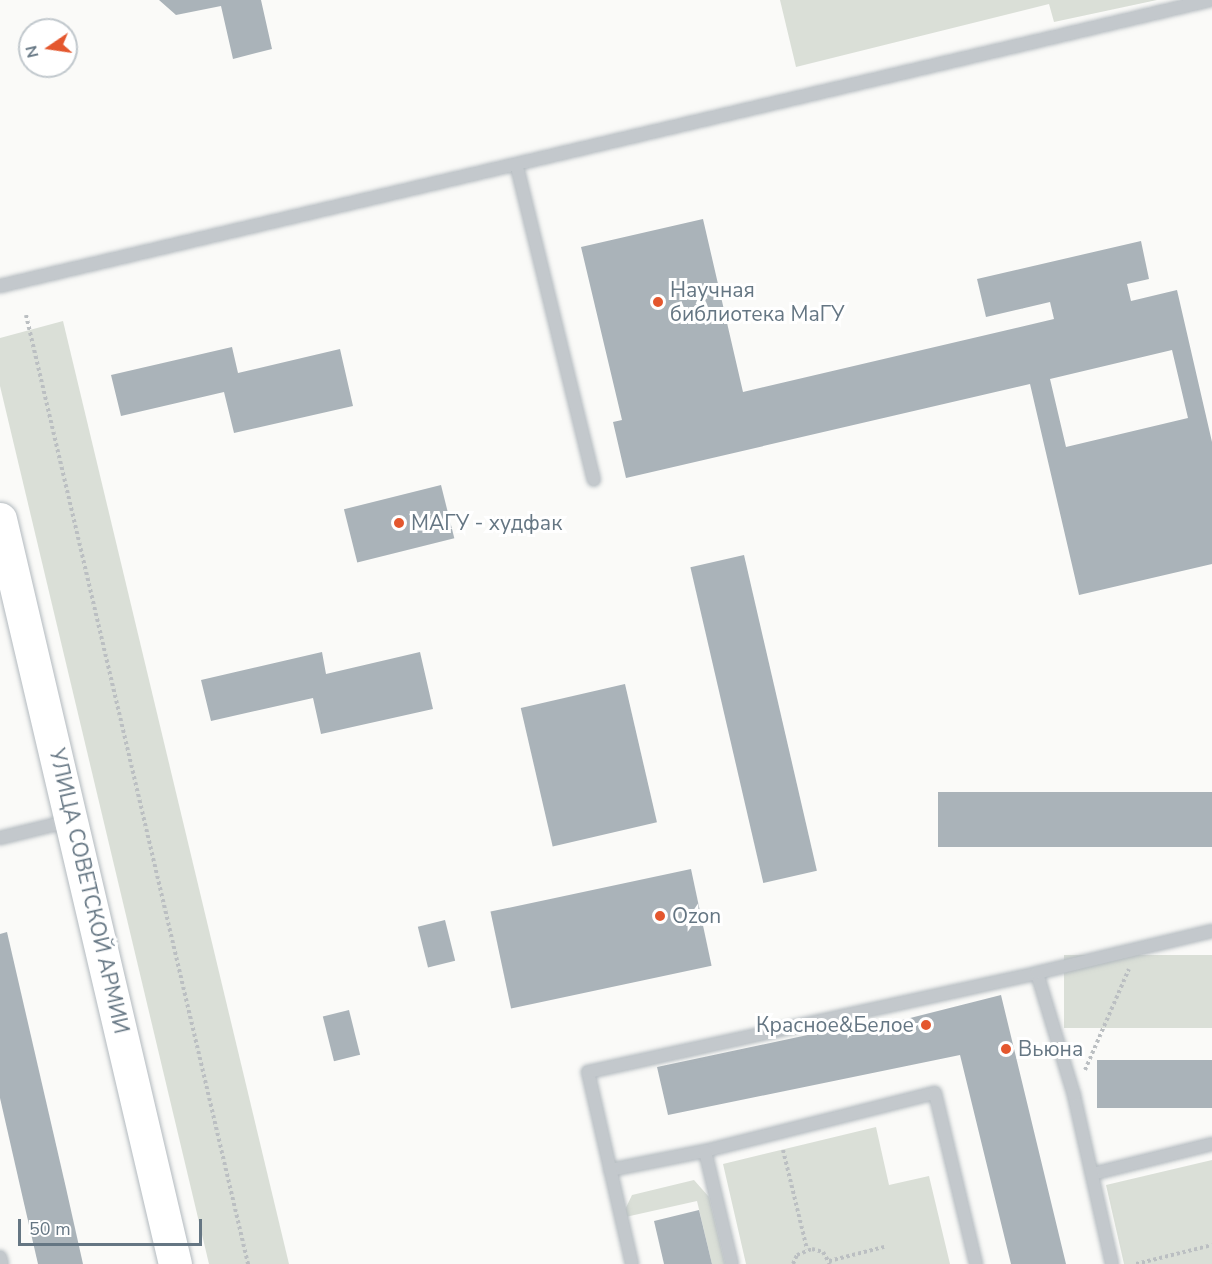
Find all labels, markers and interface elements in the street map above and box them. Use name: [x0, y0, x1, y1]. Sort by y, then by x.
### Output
north arrow: [18, 18, 78, 78]
text: N: [20, 43, 44, 60]
place label: Научная библиотека МаГУ: [670, 277, 845, 327]
marker: Научная библиотека МаГУ: [651, 295, 665, 309]
place label: МАГУ - худфак: [411, 510, 562, 536]
marker: МАГУ - худфак: [392, 516, 406, 530]
street label: УЛИЦА СОВЕТСКОЙ АРМИИ: [44, 746, 134, 1036]
place label: Ozon: [672, 903, 721, 929]
marker: Ozon: [653, 909, 667, 923]
place label: Красное&Белое: [756, 1012, 914, 1038]
marker: Красное&Белое: [919, 1018, 933, 1032]
place label: Вьюна: [1018, 1036, 1083, 1062]
marker: Вьюна: [999, 1042, 1013, 1056]
scale bar: [21, 1207, 206, 1245]
text: 50 m: [29, 1217, 71, 1241]

